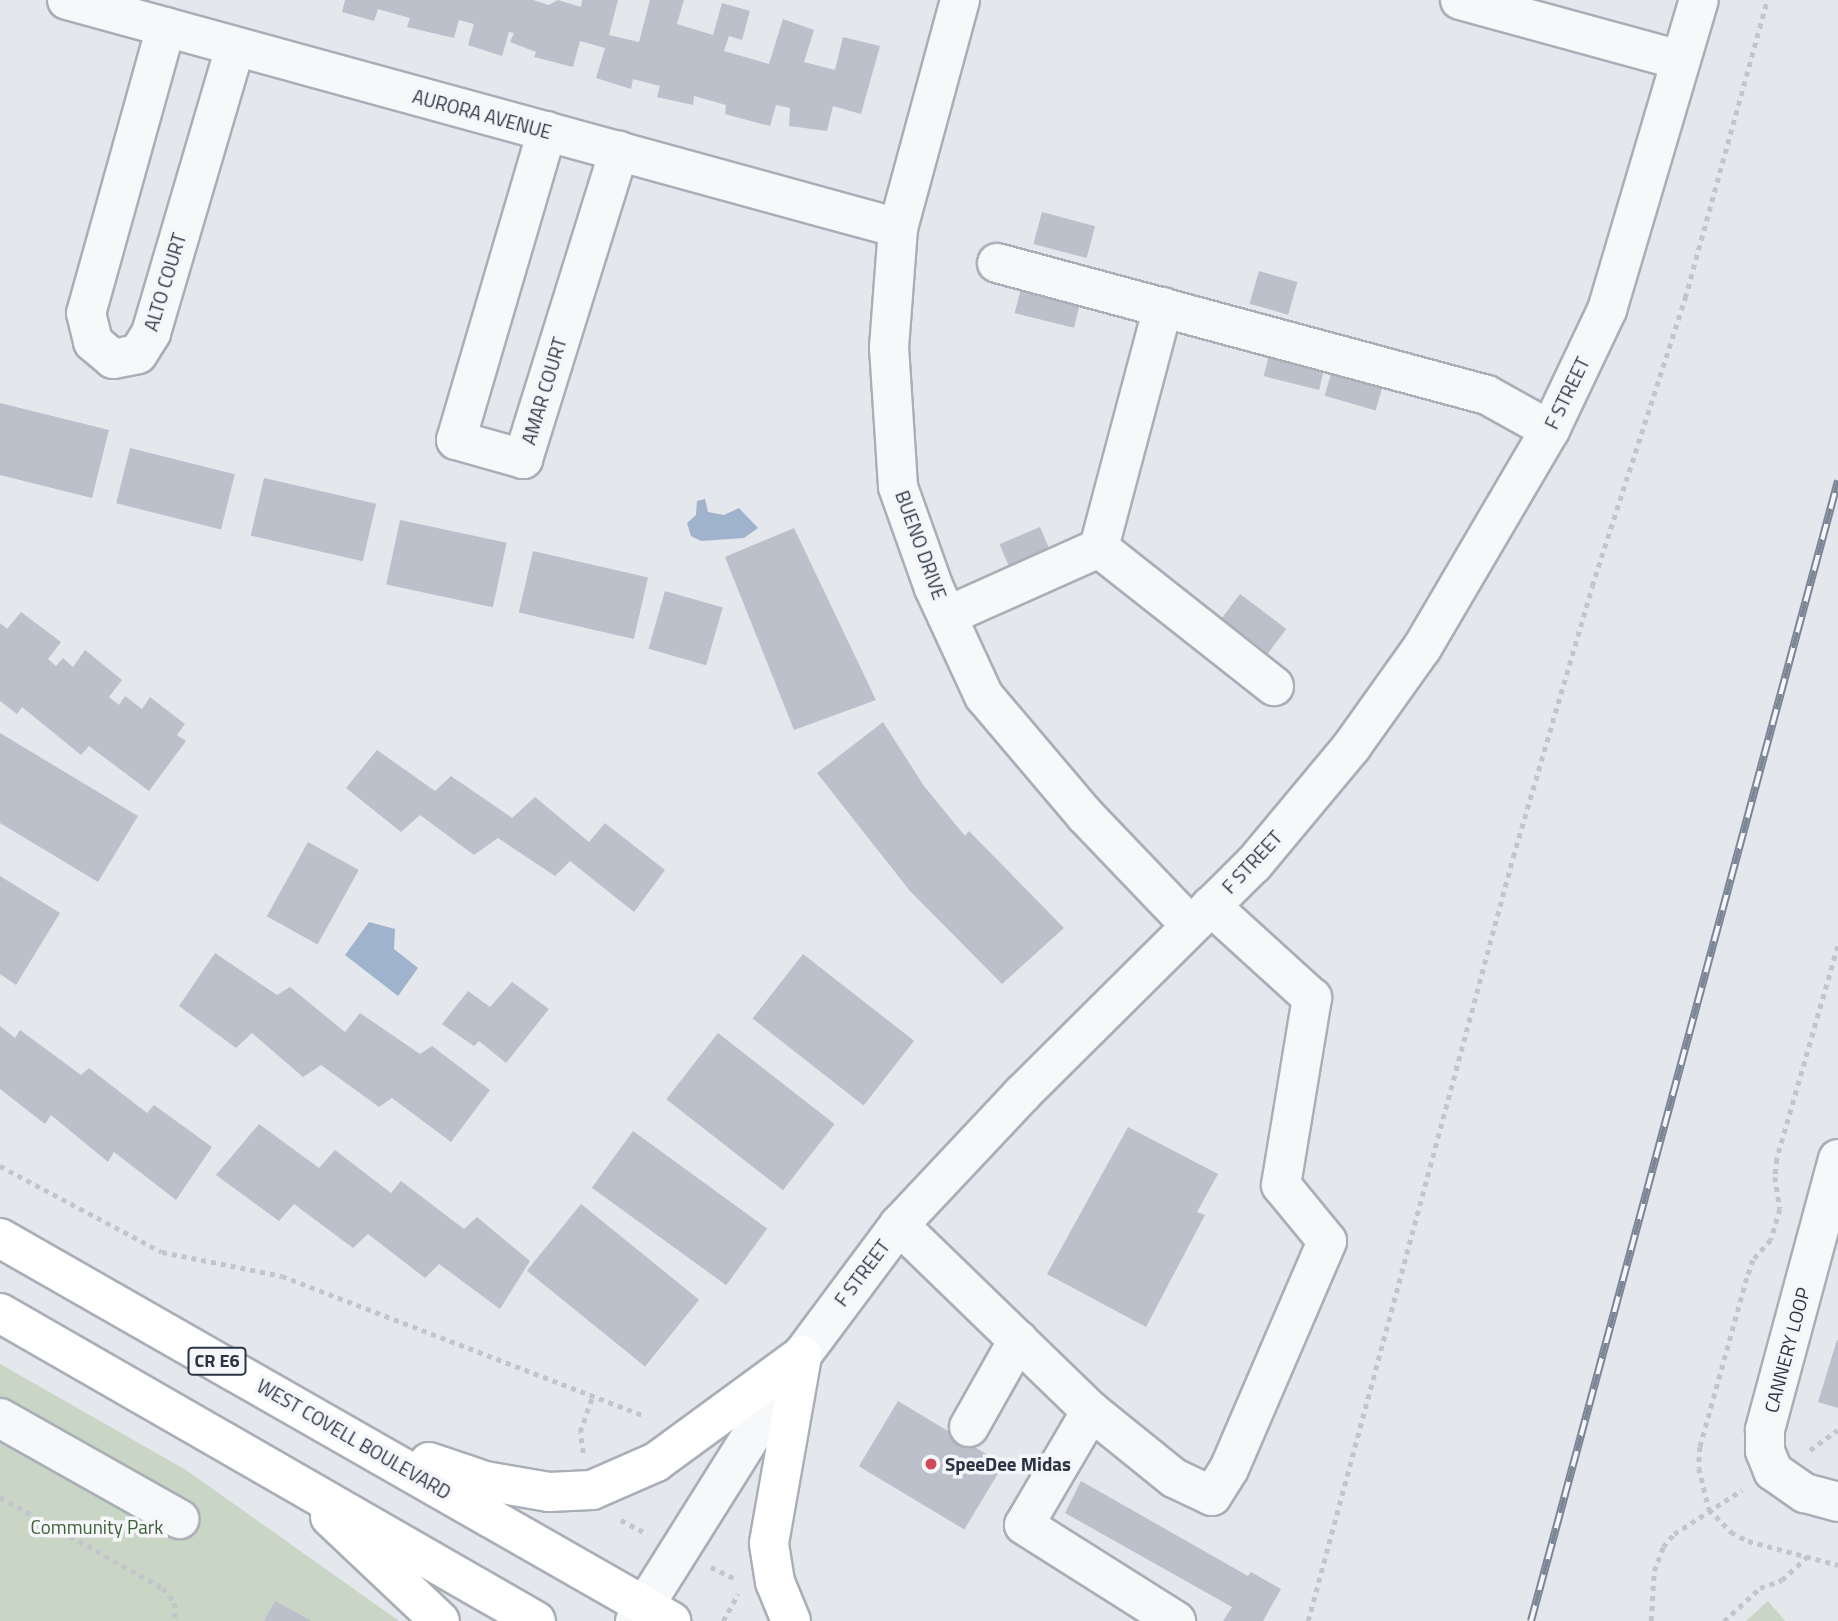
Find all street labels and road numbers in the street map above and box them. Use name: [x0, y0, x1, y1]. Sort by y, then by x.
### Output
street label: AURORA AVENUE: [410, 85, 554, 143]
street label: ALTO COURT: [139, 230, 191, 334]
street label: AMAR COURT: [517, 335, 571, 447]
street label: F STREET: [1540, 353, 1594, 433]
street label: BUENO DRIVE: [891, 487, 951, 603]
street label: F STREET: [1217, 826, 1287, 898]
street label: F STREET: [830, 1235, 894, 1311]
street label: CANNERY LOOP: [1759, 1285, 1815, 1415]
road number: CR E6: [187, 1346, 247, 1376]
street label: WEST COVELL BOULEVARD: [253, 1374, 455, 1504]

